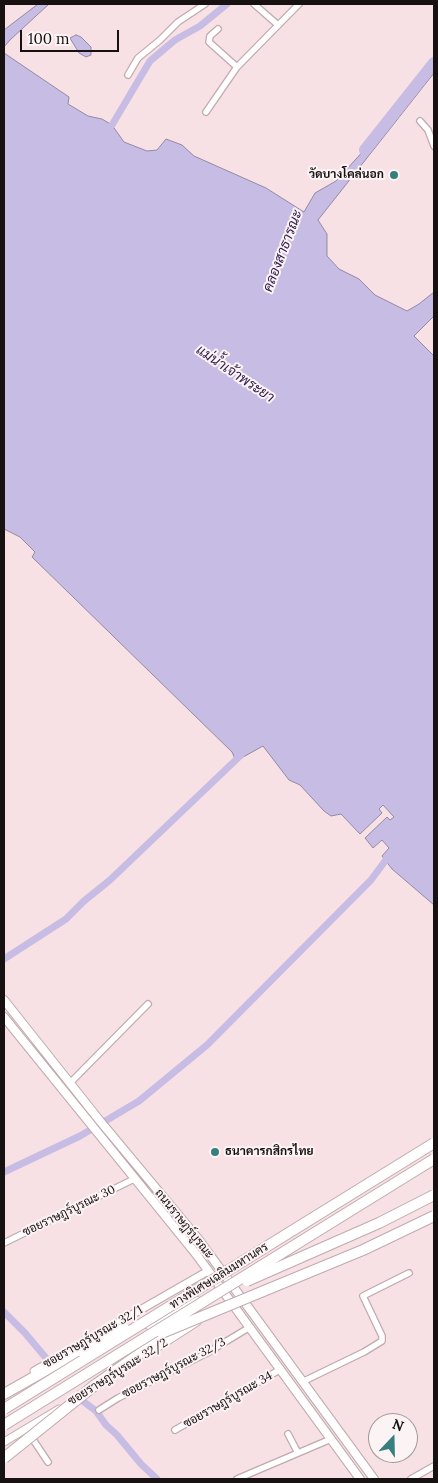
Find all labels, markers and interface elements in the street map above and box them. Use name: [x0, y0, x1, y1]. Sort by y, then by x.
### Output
scale bar: [22, 20, 121, 52]
text: 100 m: [28, 29, 69, 48]
place label: วัดบางโคล่นอก: [309, 168, 384, 182]
marker: วัดบางโคล่นอก: [388, 169, 400, 181]
water label: คลองสาธารณะ: [260, 208, 306, 294]
water label: แม่น้ำเจ้าพระยา: [193, 342, 277, 406]
place label: ธนาคารกสิกรไทย: [225, 1145, 314, 1159]
marker: ธนาคารกสิกรไทย: [209, 1146, 221, 1158]
street label: ซอยราษฎร์บูรณะ 30: [20, 1182, 118, 1240]
street label: ถนนราษฎร์บูรณะ: [152, 1186, 216, 1262]
street label: ทางพิเศษเฉลิมมหานคร: [167, 1240, 271, 1312]
street label: ซอยราษฎร์บูรณะ 32/1: [41, 1303, 145, 1371]
street label: ซอยราษฎร์บูรณะ 32/2: [65, 1335, 171, 1409]
street label: ซอยราษฎร์บูรณะ 32/3: [120, 1335, 228, 1401]
street label: ซอยราษฎร์บูรณะ 34: [181, 1369, 275, 1431]
north arrow: [368, 1413, 418, 1463]
text: N: [390, 1415, 406, 1435]

